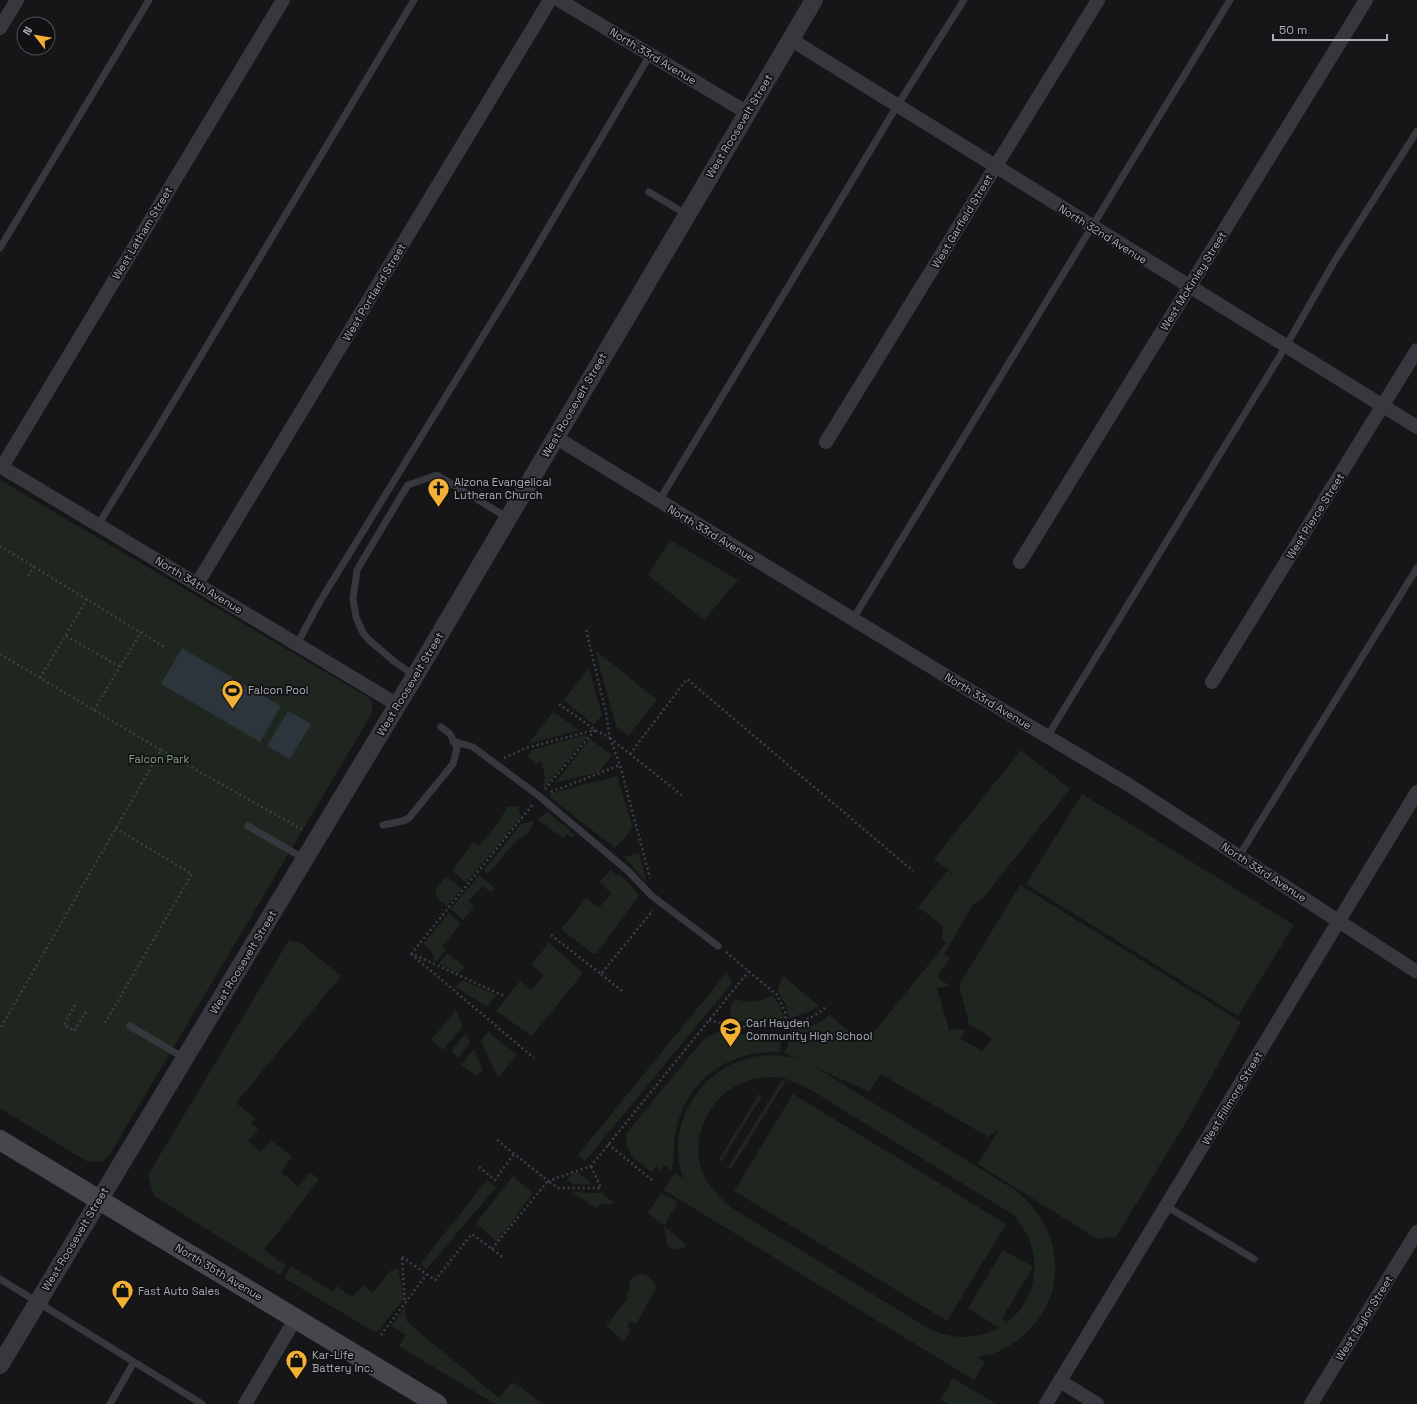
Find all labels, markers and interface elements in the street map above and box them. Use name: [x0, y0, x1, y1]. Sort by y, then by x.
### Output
north arrow: [16, 16, 56, 56]
scale bar: [1273, 16, 1387, 42]
text: 50 m: [1279, 22, 1307, 38]
text: N: [20, 24, 35, 38]
street label: North 33rd Avenue: [607, 25, 699, 87]
street label: West Roosevelt Street: [702, 72, 776, 180]
street label: West Garfield Street: [928, 171, 996, 271]
street label: West Latham Street: [109, 184, 175, 282]
street label: North 32nd Avenue: [1056, 201, 1150, 267]
street label: West McKinley Street: [1157, 229, 1229, 333]
street label: West Portland Street: [339, 241, 409, 343]
street label: West Roosevelt Street: [538, 350, 610, 460]
street label: West Pierce Street: [1283, 470, 1347, 562]
church icon: Alzona Evangelical Lutheran Church: [426, 475, 452, 508]
place label: Alzona Evangelical Lutheran Church: [454, 475, 551, 502]
street label: North 33rd Avenue: [665, 502, 757, 564]
street label: North 34th Avenue: [153, 553, 245, 617]
street label: West Roosevelt Street: [373, 630, 447, 738]
street label: North 33rd Avenue: [942, 670, 1034, 732]
sports icon: Falcon Pool: [219, 677, 245, 710]
place label: Falcon Pool: [248, 683, 309, 697]
park label: Falcon Park: [129, 752, 189, 766]
street label: North 33rd Avenue: [1219, 839, 1309, 905]
street label: West Roosevelt Street: [206, 908, 280, 1016]
school or university icon: Carl Hayden Community High School: [718, 1016, 744, 1049]
place label: Carl Hayden Community High School: [746, 1016, 872, 1043]
street label: West Fillmore Street: [1199, 1049, 1265, 1147]
street label: West Roosevelt Street: [38, 1185, 112, 1293]
street label: North 35th Avenue: [173, 1240, 265, 1304]
street label: West Taylor Street: [1332, 1273, 1396, 1363]
shop icon: Fast Auto Sales: [109, 1278, 135, 1311]
place label: Fast Auto Sales: [138, 1284, 220, 1298]
shop icon: Kar-Life Battery Inc.: [283, 1348, 309, 1381]
place label: Kar-Life Battery Inc.: [312, 1348, 373, 1375]

